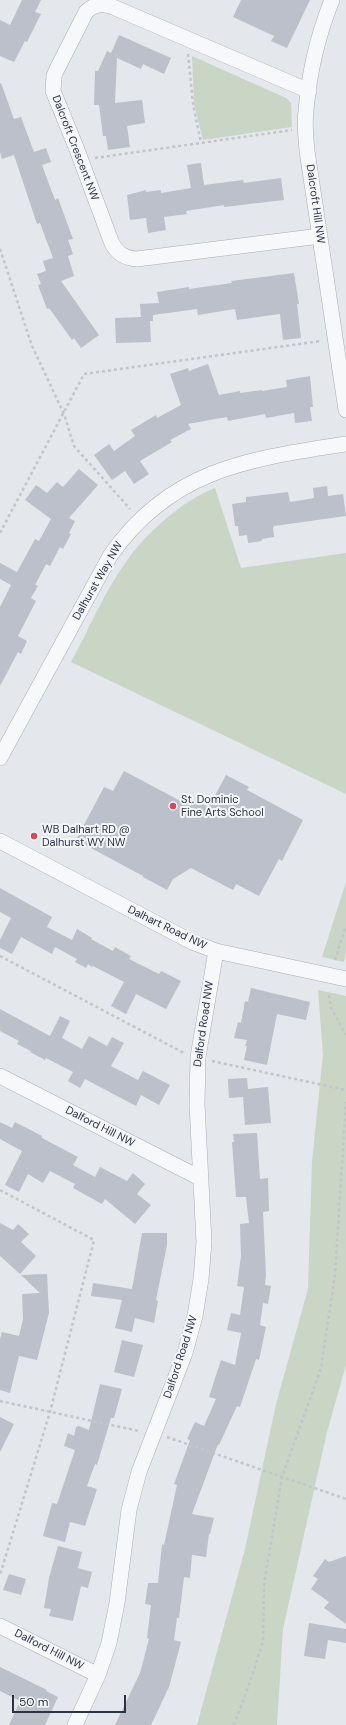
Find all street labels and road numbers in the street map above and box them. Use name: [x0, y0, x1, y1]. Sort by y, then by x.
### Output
street label: Dalcroft Crescent NW: [49, 94, 101, 202]
street label: Dalcroft Hill NW: [303, 164, 327, 244]
street label: Dalhurst Way NW: [70, 539, 126, 623]
street label: Dalhart Road NW: [125, 903, 209, 953]
street label: Dalford Road NW: [191, 980, 217, 1068]
street label: Dalford Hill NW: [63, 1104, 137, 1150]
street label: Dalford Road NW: [161, 1314, 201, 1400]
street label: Dalford Hill NW: [12, 1627, 86, 1673]

